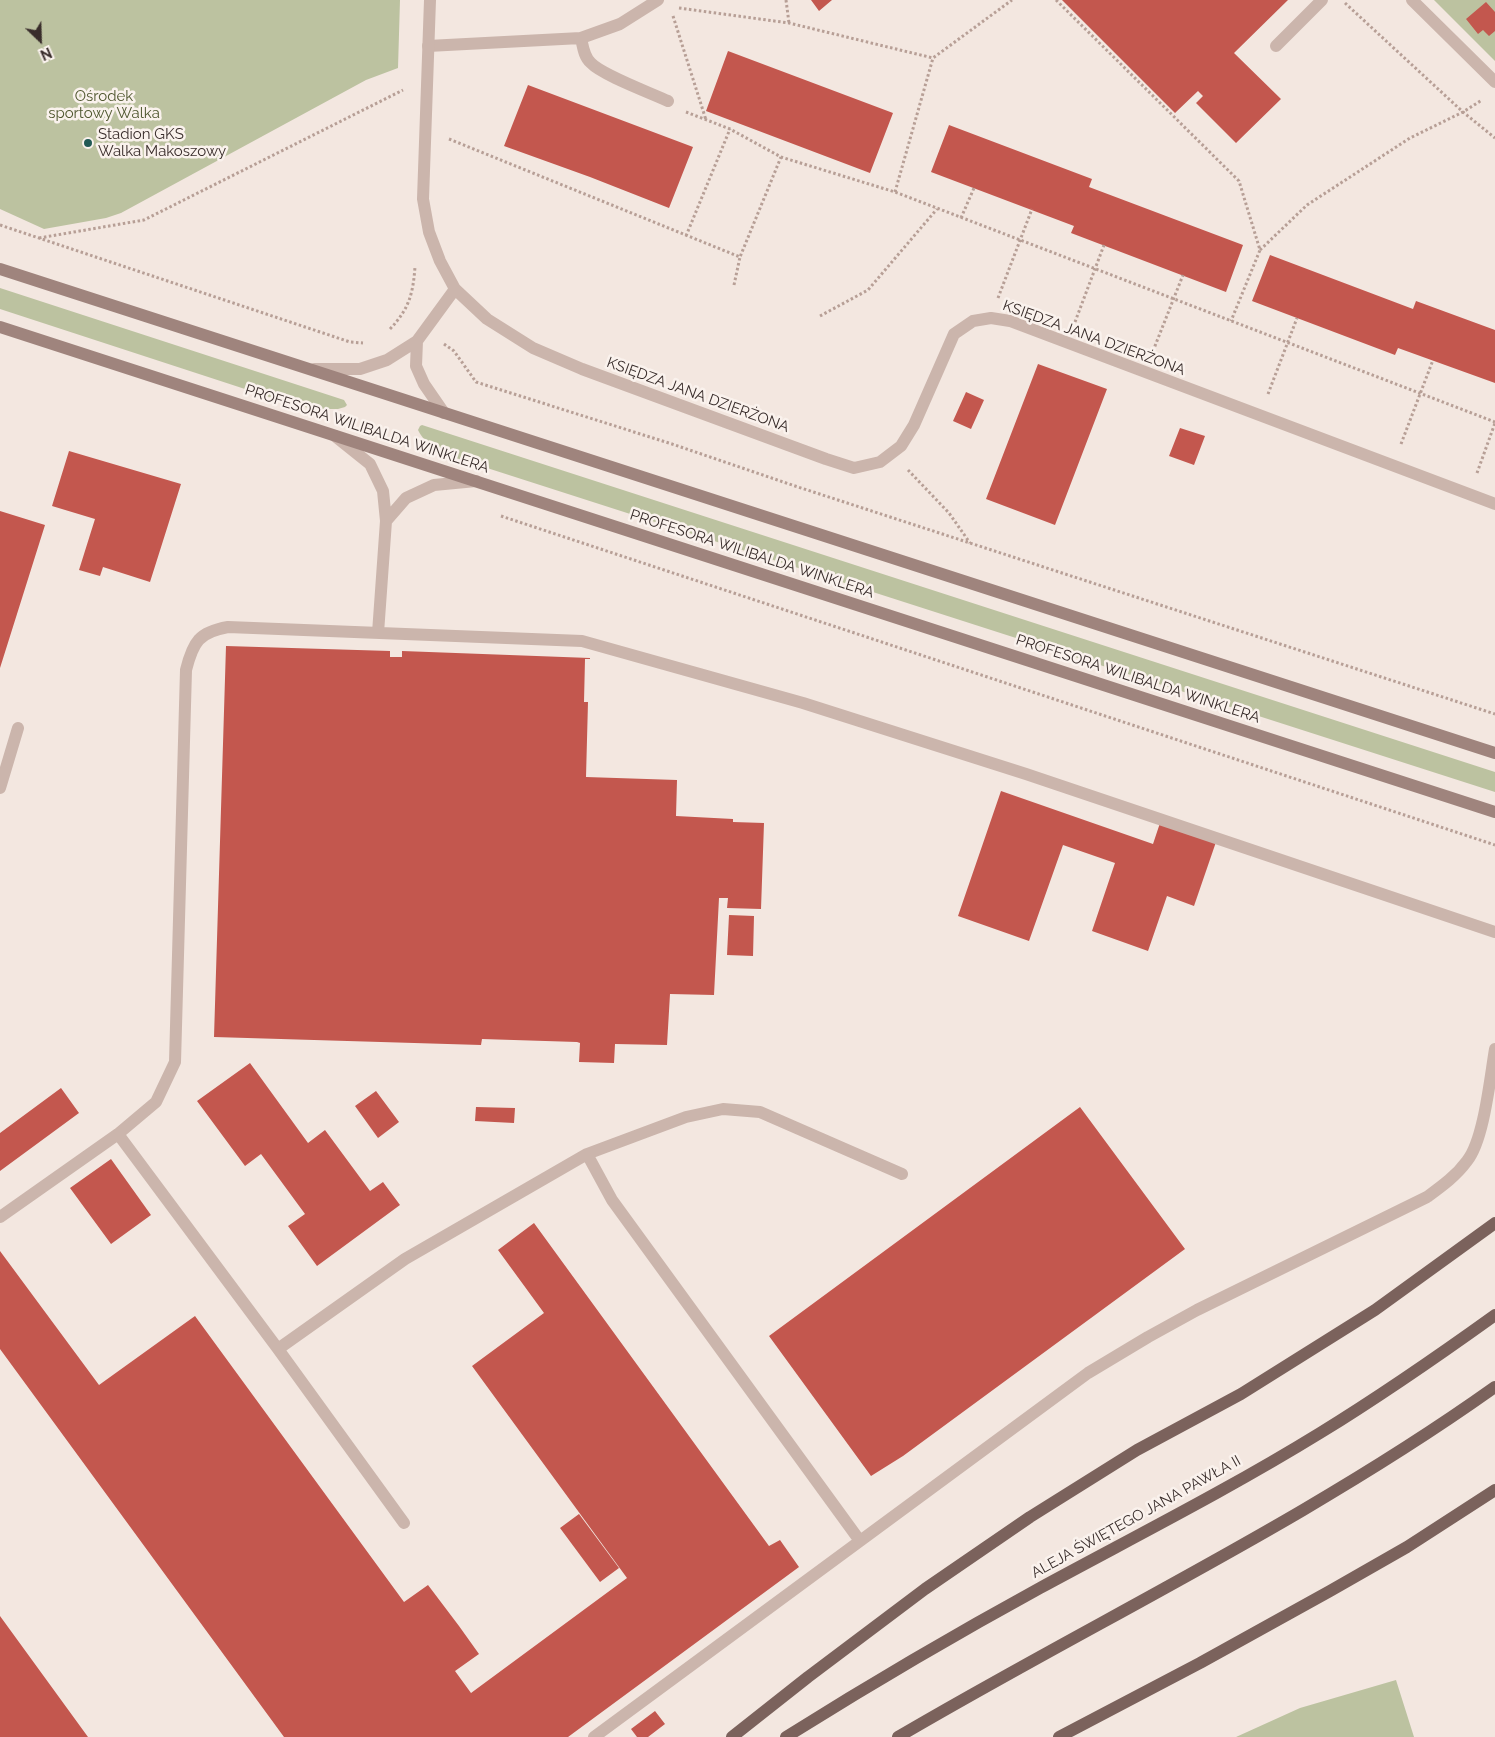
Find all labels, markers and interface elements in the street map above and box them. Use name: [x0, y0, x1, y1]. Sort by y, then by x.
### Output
north arrow: [15, 15, 65, 65]
text: N: [38, 44, 54, 63]
park label: Ośrodek sportowy Walka: [48, 87, 160, 122]
place label: Stadion GKS Walka Makoszowy: [98, 125, 226, 160]
marker: Stadion GKS Walka Makoszowy: [82, 137, 94, 149]
street label: KSIĘDZA JANA DZIERŻONA: [1000, 297, 1188, 379]
street label: KSIĘDZA JANA DZIERŻONA: [604, 354, 792, 436]
street label: PROFESORA WILIBALDA WINKLERA: [243, 381, 491, 477]
street label: PROFESORA WILIBALDA WINKLERA: [628, 506, 876, 602]
street label: PROFESORA WILIBALDA WINKLERA: [1014, 631, 1262, 727]
street label: ALEJA ŚWIĘTEGO JANA PAWŁA II: [1028, 1452, 1244, 1582]

